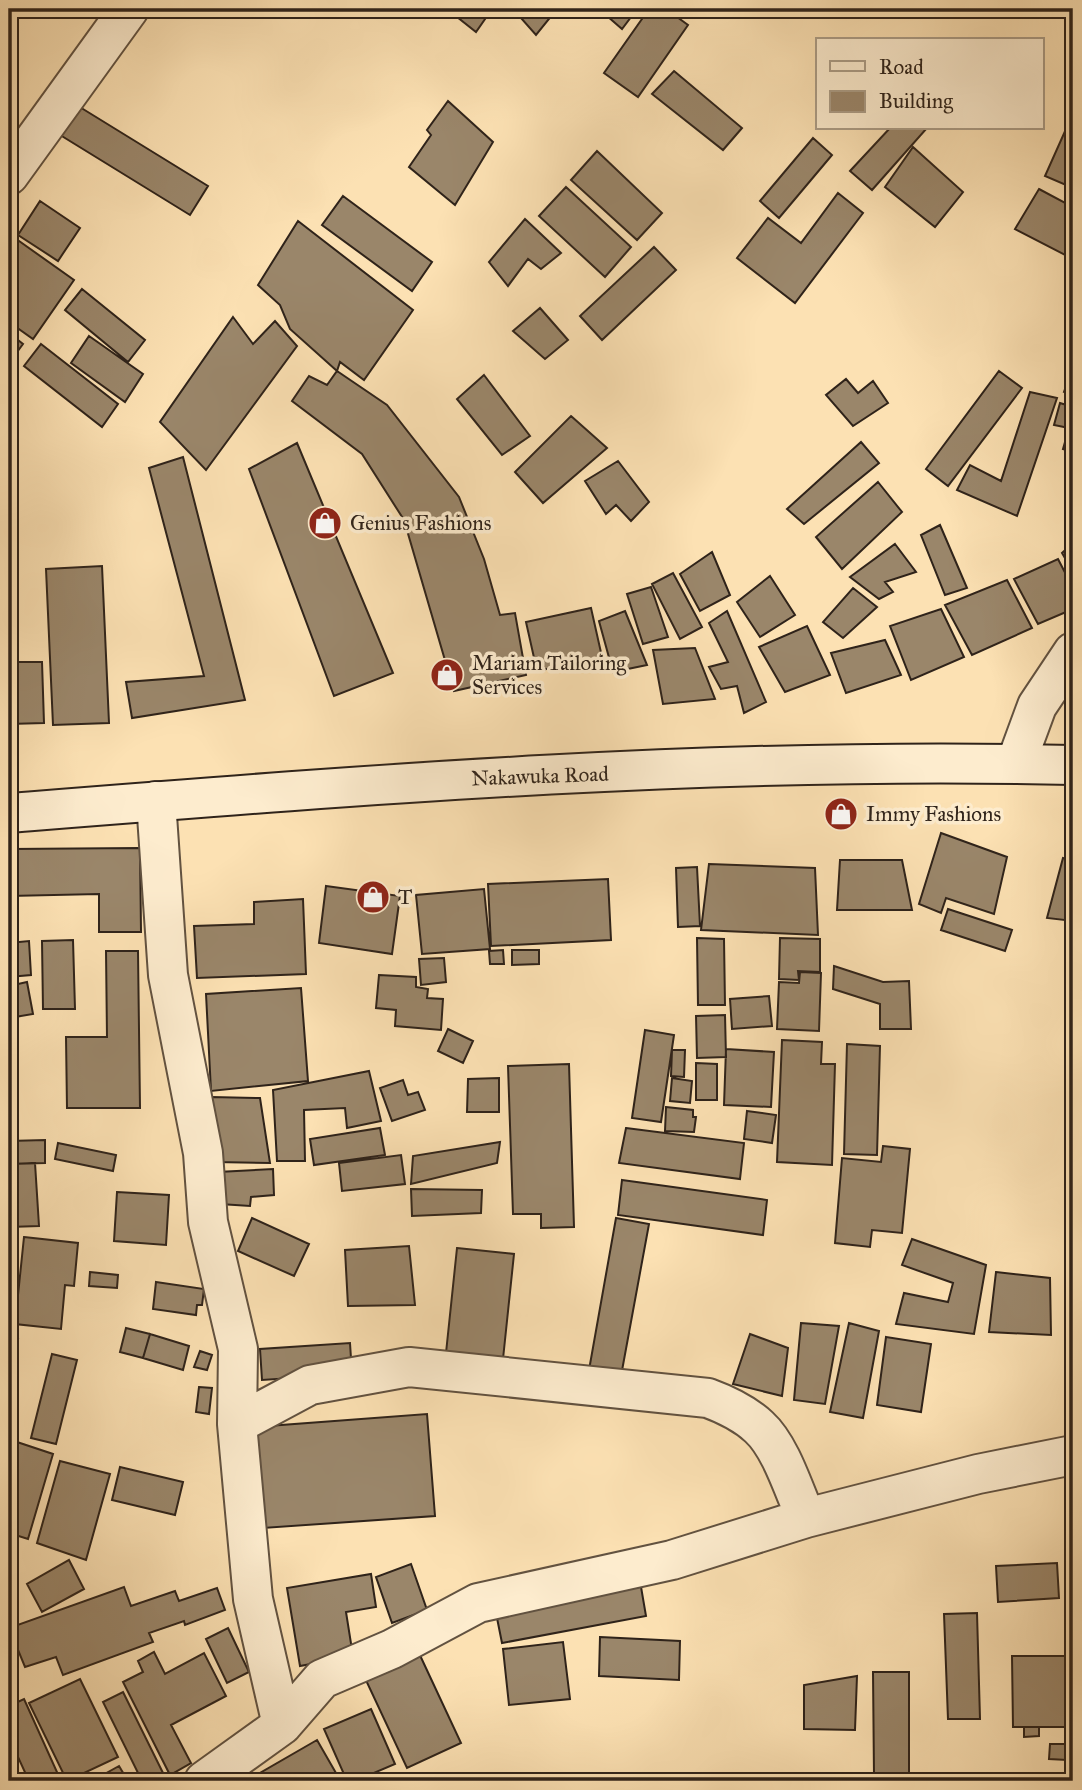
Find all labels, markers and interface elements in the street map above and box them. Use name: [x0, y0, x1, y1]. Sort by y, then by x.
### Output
legend: [816, 38, 1044, 130]
text: Road: [879, 54, 924, 80]
text: Building: [879, 88, 953, 114]
shop icon: Genius Fashions: [306, 504, 344, 542]
place label: Genius Fashions: [350, 510, 491, 536]
place label: Mariam Tailoring Services: [472, 650, 626, 700]
shop icon: Mariam Tailoring Services: [428, 656, 466, 694]
street label: Nakawuka Road: [471, 761, 610, 791]
shop icon: Immy Fashions: [822, 795, 860, 833]
place label: Immy Fashions: [866, 801, 1001, 827]
shop icon: T: [354, 878, 392, 916]
place label: T: [398, 884, 412, 910]

